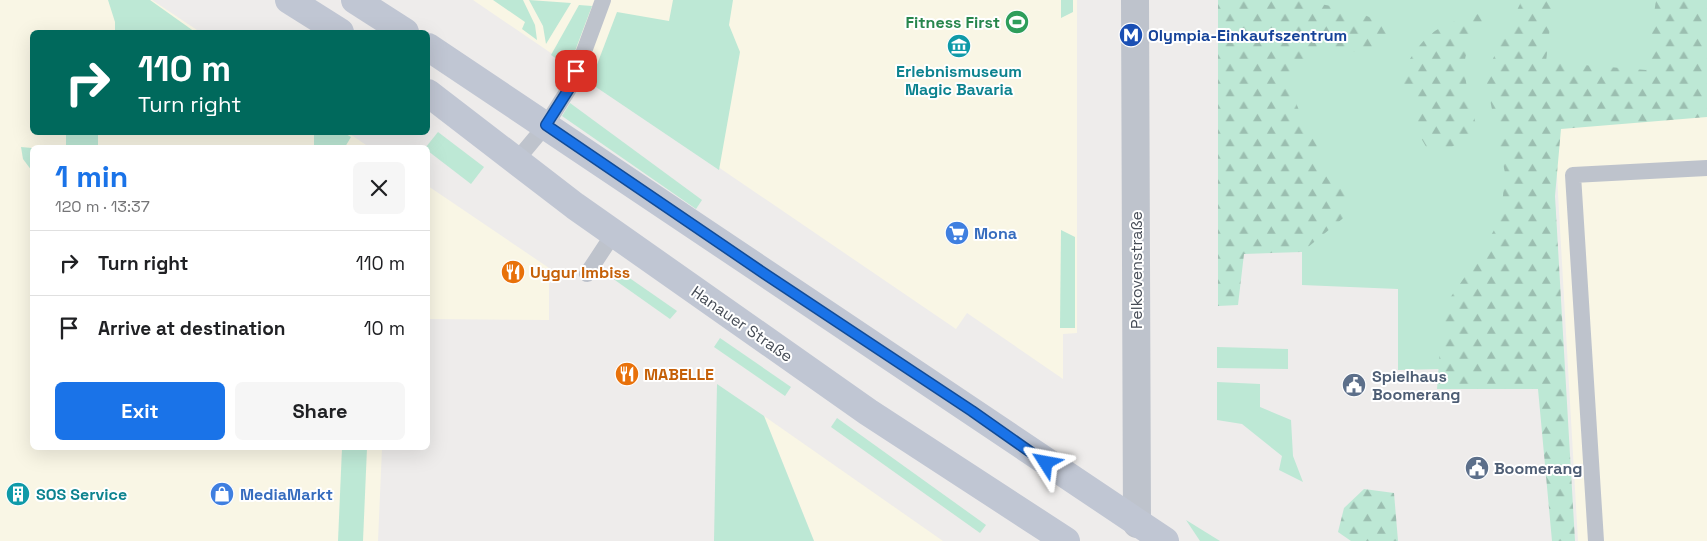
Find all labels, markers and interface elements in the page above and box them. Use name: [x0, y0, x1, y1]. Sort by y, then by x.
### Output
sports icon: Fitness First: [1004, 9, 1030, 35]
place label: Fitness First: [906, 12, 1000, 33]
metro station icon: Olympia-Einkaufszentrum: [1118, 22, 1144, 48]
place label: Olympia-Einkaufszentrum: [1148, 25, 1347, 46]
museum icon: Erlebnismuseum Magic Bavaria: [946, 33, 972, 59]
text: 110 m: [138, 47, 231, 91]
icon: right: [55, 50, 120, 115]
pin: [555, 50, 597, 92]
icon: arrive: [562, 57, 590, 85]
place label: Erlebnismuseum Magic Bavaria: [896, 61, 1022, 100]
text: Turn right: [138, 90, 241, 118]
text: 1 min: [55, 157, 128, 196]
button: close: [353, 162, 405, 214]
text: 120 m · 13:37: [55, 196, 150, 217]
street label: Pelkovenstraße: [1126, 211, 1147, 329]
supermarket icon: Mona: [944, 220, 970, 246]
place label: Mona: [974, 223, 1017, 244]
icon: right: [55, 249, 83, 277]
text: Turn right: [98, 251, 188, 276]
text: 110 m: [356, 251, 405, 276]
restaurant icon: Uygur Imbiss: [500, 259, 526, 285]
place label: Uygur Imbiss: [530, 262, 630, 283]
street label: Hanauer Straße: [687, 281, 797, 367]
icon: arrive: [55, 314, 83, 342]
text: Arrive at destination: [98, 316, 286, 341]
text: 10 m: [364, 316, 405, 341]
restaurant icon: MABELLE: [614, 361, 640, 387]
place label: MABELLE: [644, 364, 714, 385]
place label: Spielhaus Boomerang: [1372, 366, 1461, 405]
public building icon: Spielhaus Boomerang: [1341, 372, 1367, 398]
button: Exit: [55, 382, 225, 440]
button: Share: [235, 382, 405, 440]
position arrow: [1019, 436, 1071, 488]
public building icon: Boomerang: [1464, 455, 1490, 481]
place label: Boomerang: [1494, 458, 1583, 479]
building icon: SOS Service: [5, 481, 31, 507]
shop icon: MediaMarkt: [209, 481, 235, 507]
place label: SOS Service: [36, 484, 127, 505]
place label: MediaMarkt: [240, 484, 333, 505]

